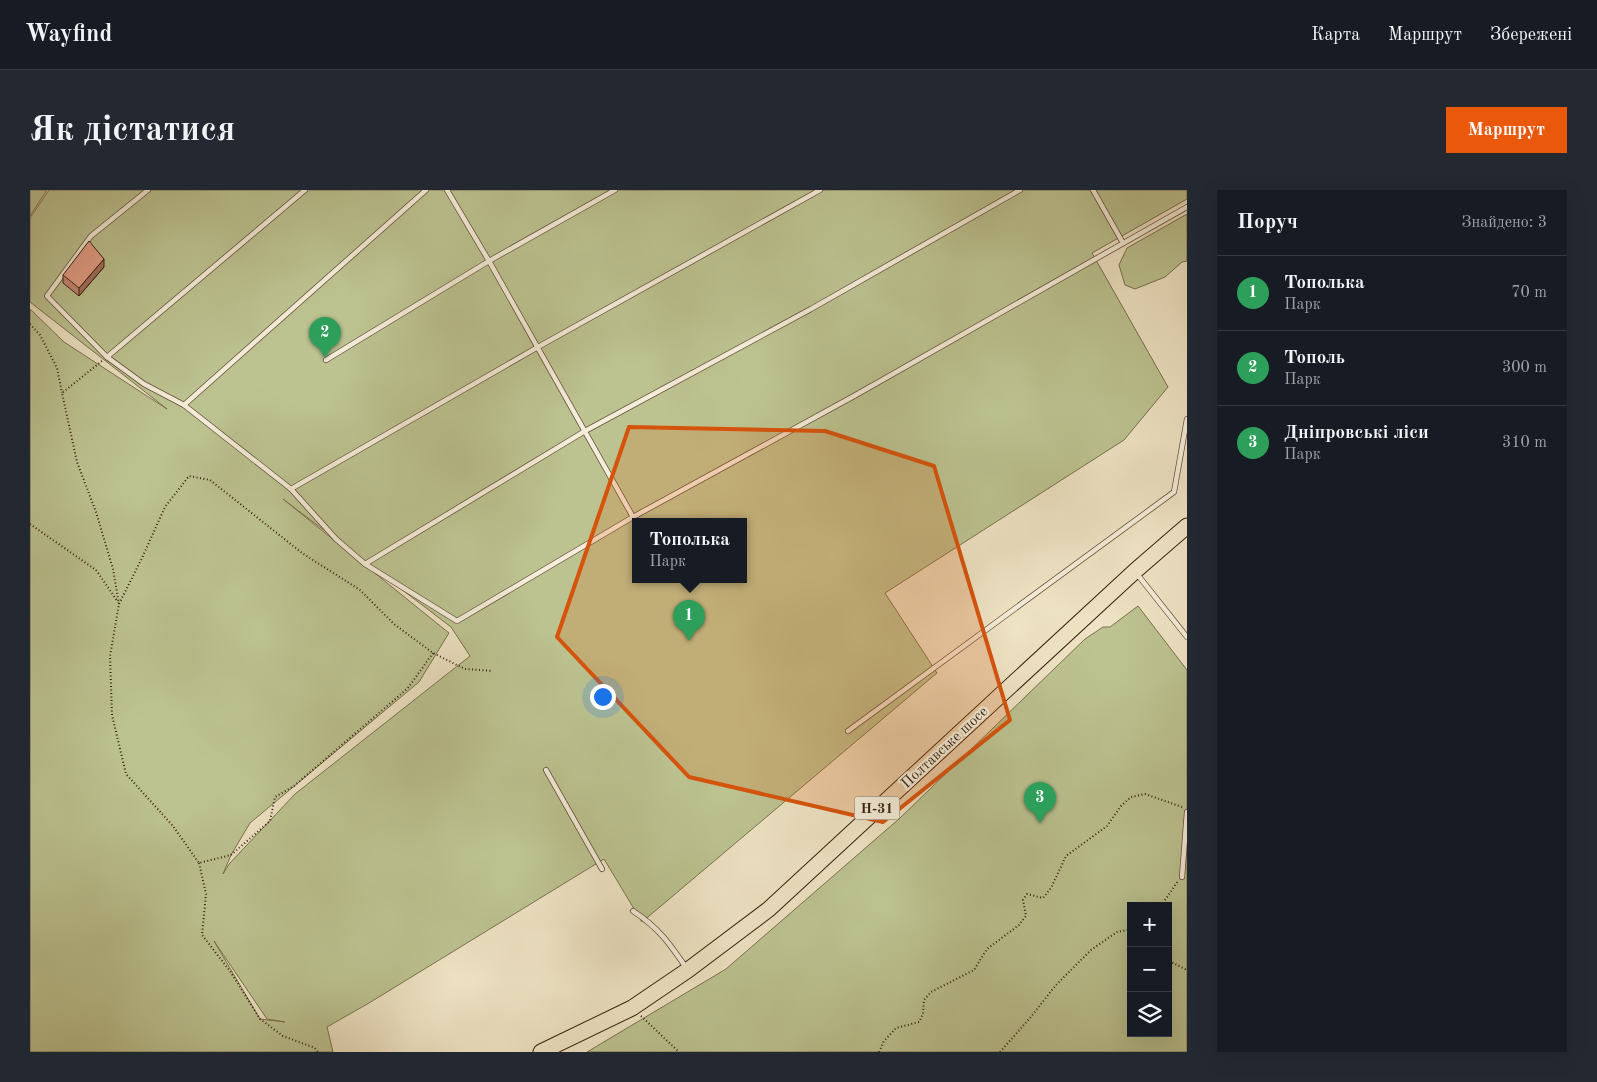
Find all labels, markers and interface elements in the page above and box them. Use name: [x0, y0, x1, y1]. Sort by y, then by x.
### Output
text: Wayfind: [25, 23, 112, 47]
text: Карта: [1311, 26, 1360, 44]
text: Маршрут: [1388, 26, 1462, 44]
text: Збережені: [1490, 26, 1572, 44]
button: Маршрут: [1446, 107, 1567, 153]
text: Як дістатися: [30, 113, 235, 148]
text: Поруч: [1237, 212, 1298, 233]
text: Знайдено: 3: [1462, 215, 1547, 231]
text: Тополька: [1284, 274, 1365, 293]
text: 1: [1248, 285, 1258, 301]
text: 70 m: [1511, 285, 1547, 301]
text: Парк: [1284, 297, 1321, 313]
pin: 2: [309, 317, 341, 358]
text: Тополь: [1284, 349, 1345, 368]
text: 2: [1248, 360, 1258, 376]
text: 300 m: [1502, 360, 1547, 376]
text: Парк: [1284, 372, 1321, 388]
text: Дніпровські ліси: [1284, 424, 1429, 443]
text: 3: [1248, 435, 1258, 451]
text: 310 m: [1502, 435, 1547, 451]
text: Парк: [1284, 447, 1321, 463]
popup: [632, 518, 747, 583]
text: Тополька: [649, 531, 730, 550]
text: Парк: [649, 554, 686, 570]
pin: 1: [673, 600, 705, 641]
your location: [590, 684, 616, 710]
street label: Полтавське шосе: [899, 704, 991, 792]
pin: 3: [1024, 782, 1056, 823]
road number: Н-31: [854, 796, 900, 820]
map controls: [1127, 902, 1172, 1037]
button: +: [1127, 902, 1172, 947]
button: −: [1127, 947, 1172, 992]
button: layers: [1127, 992, 1172, 1037]

